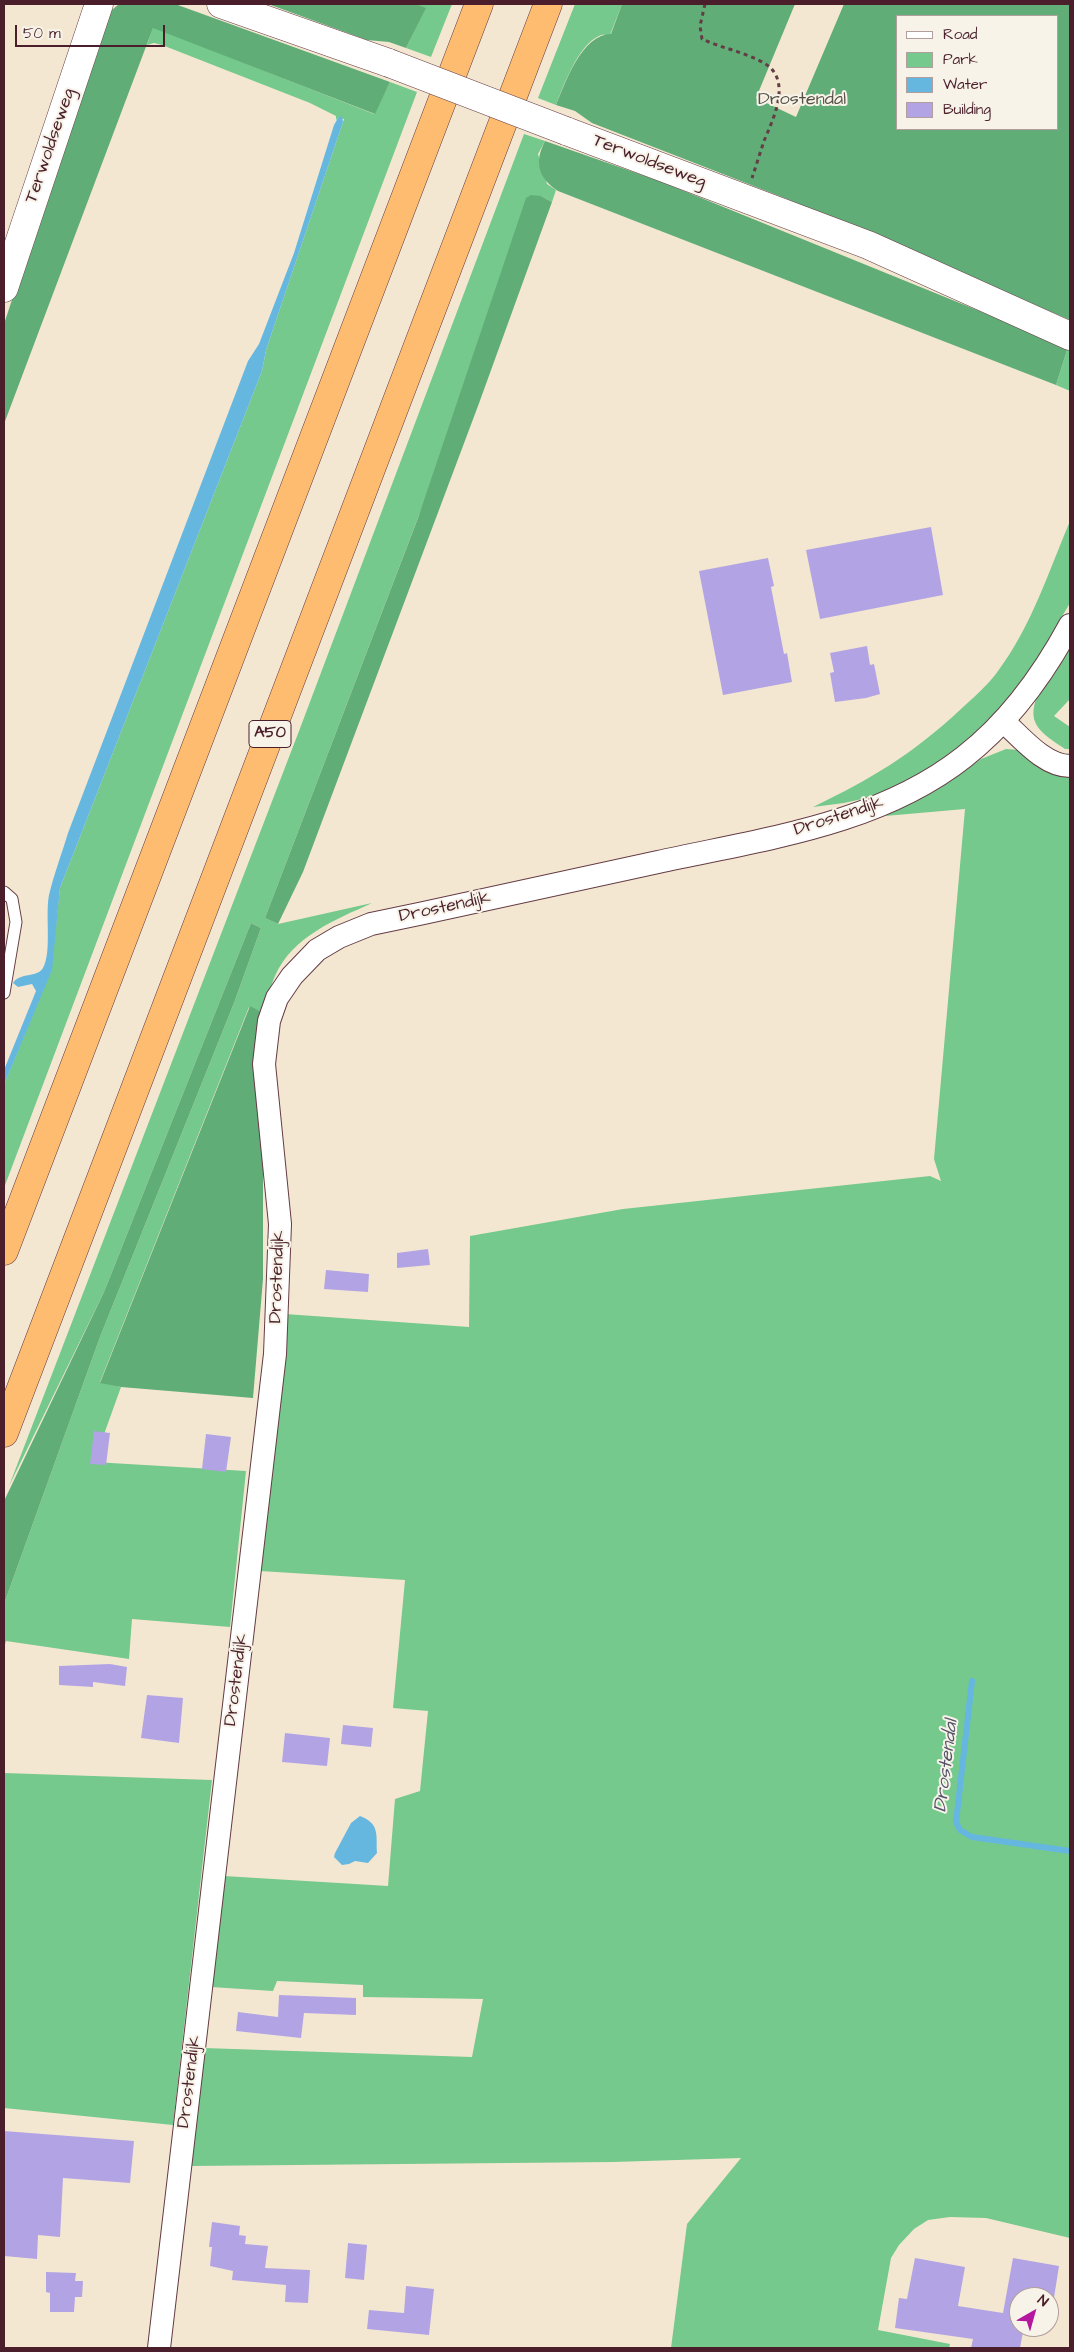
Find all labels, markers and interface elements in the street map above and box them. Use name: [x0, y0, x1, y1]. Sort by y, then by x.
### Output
scale bar: [18, 15, 168, 47]
legend: [896, 15, 1059, 130]
text: 50 m: [23, 23, 61, 44]
text: Road: [943, 24, 977, 45]
text: Park: [943, 49, 978, 70]
text: Water: [943, 74, 987, 95]
street label: Terwoldseweg: [21, 86, 81, 206]
park label: Drostendal: [758, 89, 846, 111]
text: Building: [943, 99, 991, 120]
street label: Terwoldseweg: [589, 130, 709, 194]
road number: A50: [249, 721, 291, 748]
street label: Drostendijk: [791, 792, 887, 842]
street label: Drostendijk: [397, 888, 493, 928]
street label: Drostendijk: [266, 1230, 290, 1324]
street label: Drostendijk: [221, 1633, 253, 1727]
water label: Drostendal: [930, 1719, 964, 1813]
street label: Drostendijk: [174, 2035, 206, 2129]
north arrow: [1009, 2287, 1059, 2337]
text: N: [1033, 2290, 1052, 2312]

